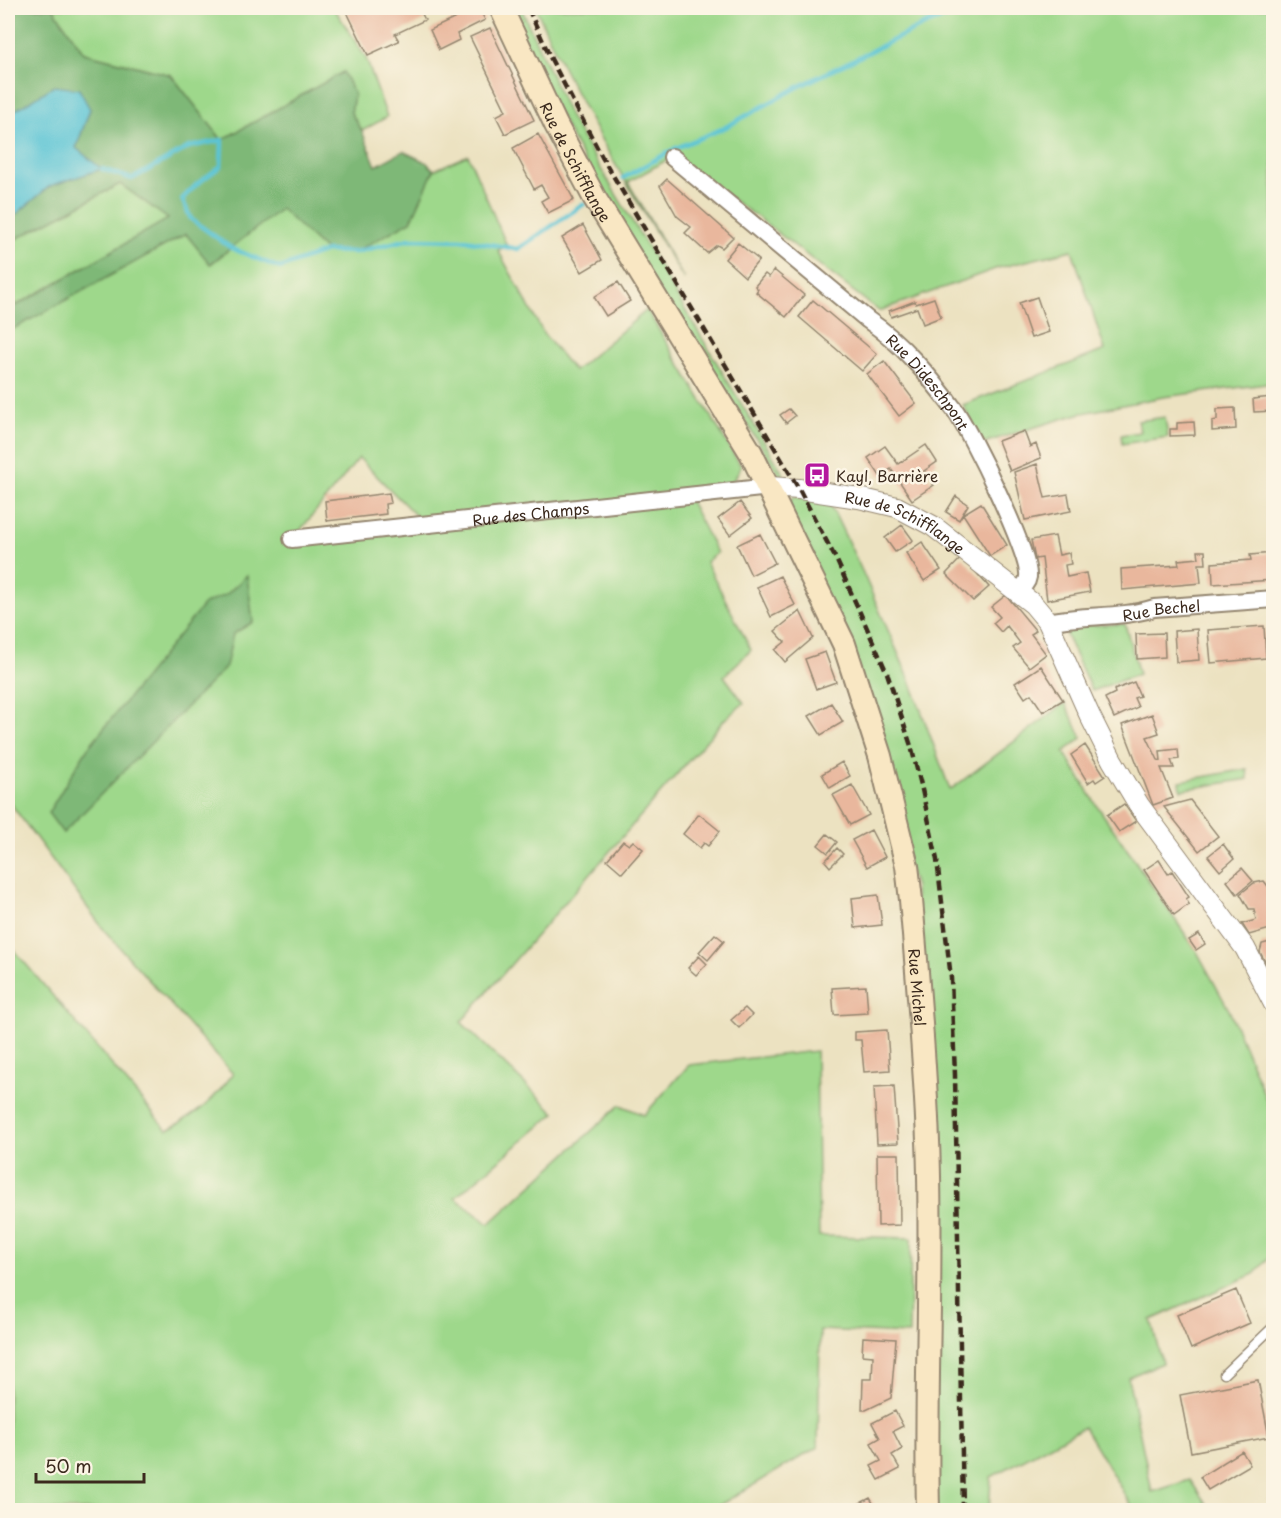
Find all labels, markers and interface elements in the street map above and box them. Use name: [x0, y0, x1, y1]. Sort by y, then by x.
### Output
street label: Rue de Schifflange: [535, 98, 618, 226]
street label: Rue Dideschpont: [882, 328, 976, 434]
bus stop icon: Kayl, Barrière: [802, 460, 832, 490]
place label: Kayl, Barrière: [836, 464, 938, 487]
street label: Rue de Schifflange: [843, 485, 971, 559]
street label: Rue des Champs: [471, 495, 590, 531]
street label: Rue Bechel: [1121, 593, 1201, 626]
street label: Rue Michel: [904, 948, 933, 1027]
scale bar: [36, 1446, 144, 1484]
text: 50 m: [45, 1452, 92, 1479]

